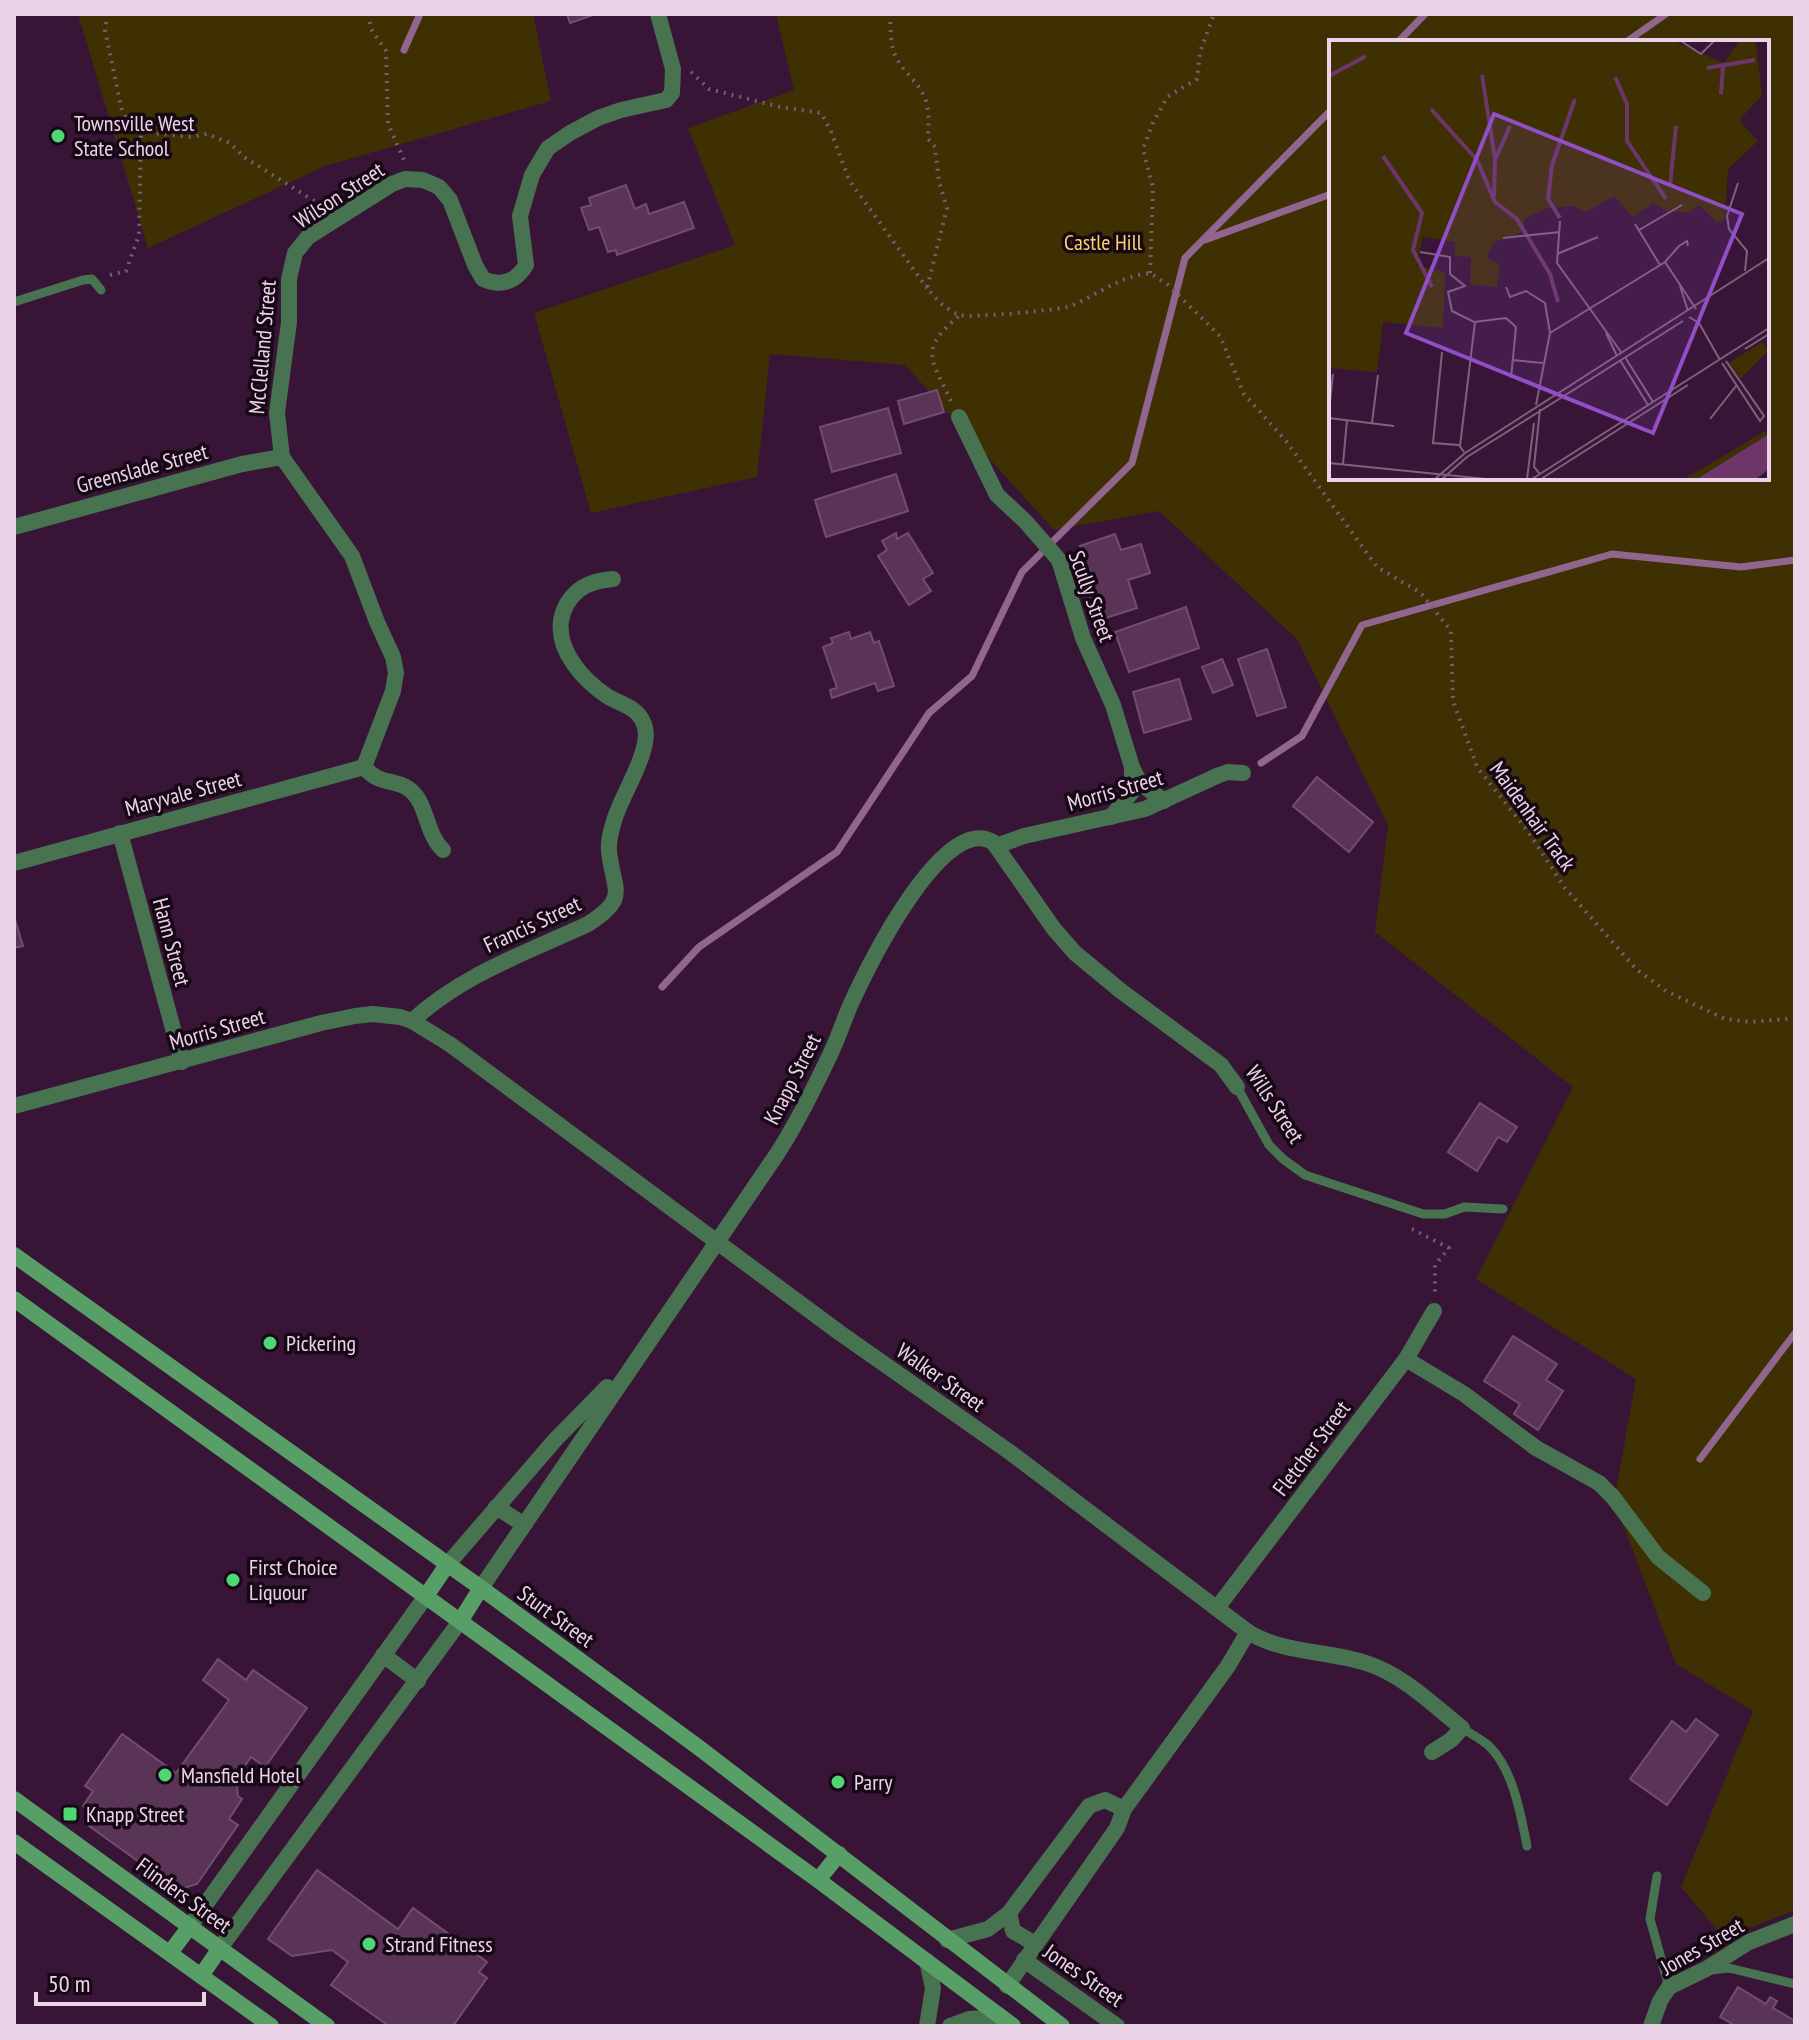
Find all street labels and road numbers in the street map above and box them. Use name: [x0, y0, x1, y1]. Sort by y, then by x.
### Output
street label: Wilson Street: [289, 156, 389, 234]
street label: McClelland Street: [242, 279, 282, 415]
street label: Greenslade Street: [73, 437, 211, 499]
street label: Scully Street: [1063, 547, 1121, 645]
street label: Maidenhair Track: [1484, 756, 1582, 877]
street label: Morris Street: [1064, 763, 1166, 817]
street label: Maryvale Street: [122, 764, 244, 822]
street label: Francis Street: [479, 889, 585, 959]
street label: Hann Street: [147, 895, 197, 989]
street label: Morris Street: [166, 1002, 268, 1056]
street label: Knapp Street: [757, 1029, 827, 1129]
street label: Wills Street: [1239, 1060, 1311, 1148]
street label: Walker Street: [891, 1336, 991, 1418]
street label: Fletcher Street: [1266, 1395, 1356, 1501]
street label: Sturt Street: [512, 1579, 600, 1653]
street label: Flinders Street: [131, 1851, 237, 1939]
street label: Jones Street: [1655, 1911, 1748, 1981]
street label: Jones Street: [1038, 1937, 1129, 2013]

